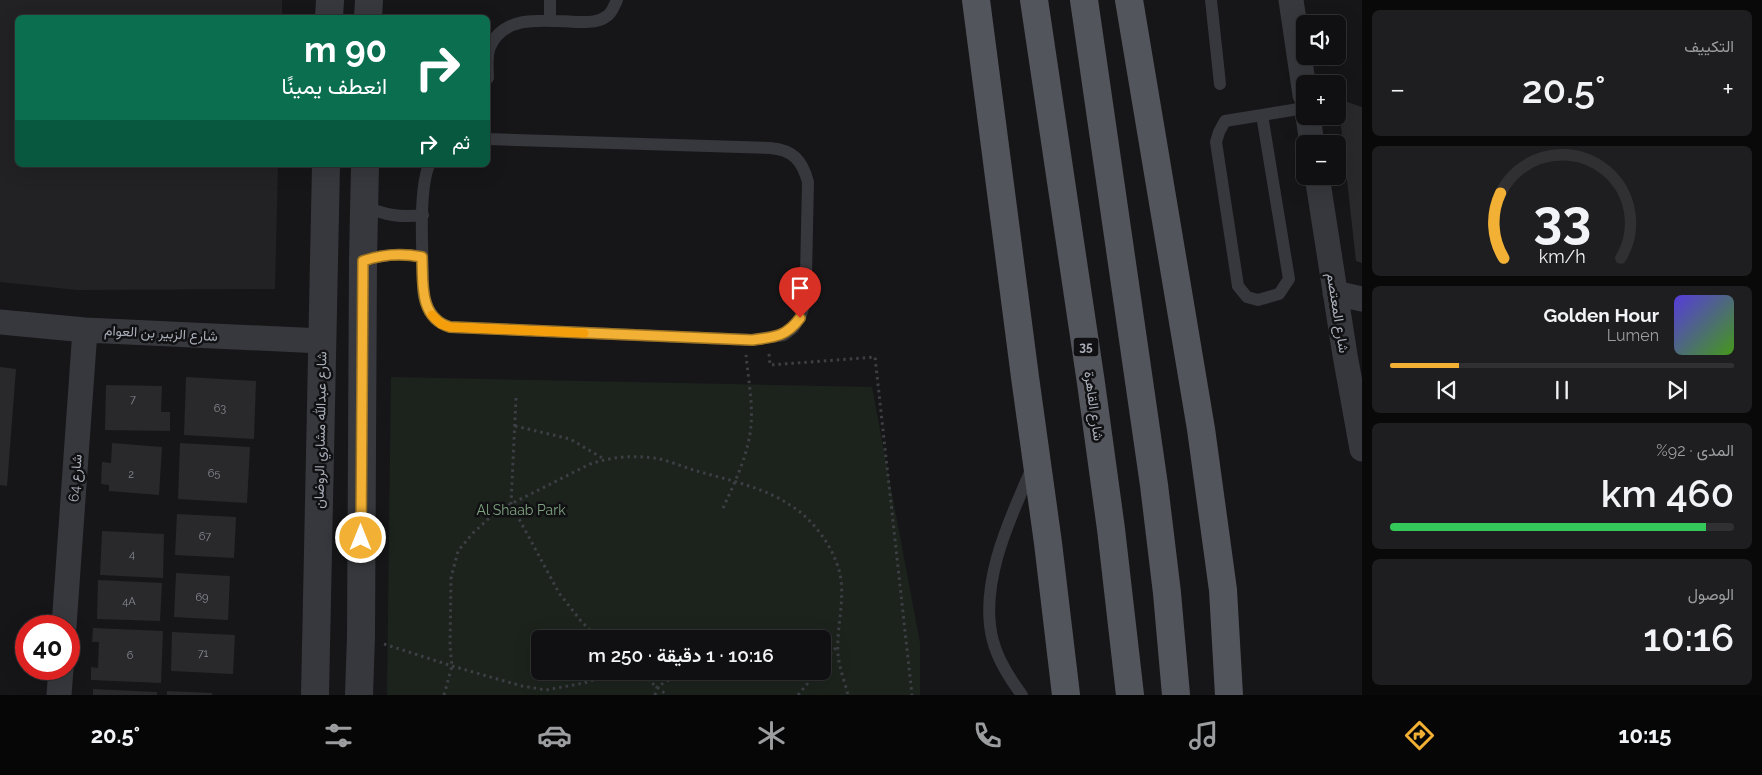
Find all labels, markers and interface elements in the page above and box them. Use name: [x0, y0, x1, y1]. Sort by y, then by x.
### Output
map controls: [1296, 15, 1346, 185]
button: sound: [1296, 15, 1346, 65]
text: 90 m: [304, 29, 387, 70]
icon: right: [405, 35, 470, 100]
text: التكييف: [1684, 37, 1734, 56]
text: 20.5°: [1522, 67, 1606, 112]
text: انعطف يمينًا: [282, 73, 387, 99]
text: −: [1390, 73, 1405, 106]
text: +: [1722, 73, 1734, 106]
button: +: [1296, 75, 1346, 125]
icon: right: [414, 130, 442, 158]
text: ثم: [452, 131, 470, 153]
button: −: [1296, 135, 1346, 185]
text: 33: [1533, 188, 1591, 249]
text: km/h: [1538, 246, 1586, 267]
pin: [779, 267, 821, 318]
street label: شارع المعتصم: [1321, 272, 1352, 355]
icon: arrive: [786, 274, 814, 302]
text: Golden Hour: [1543, 304, 1659, 326]
street label: شارع الزبير بن العوام: [104, 322, 218, 347]
text: Lumen: [1607, 326, 1659, 345]
road number: 35: [1074, 338, 1098, 357]
street label: شارع عبدالله مشاري الروضان: [311, 351, 333, 509]
street label: شارع القاهرة: [1078, 370, 1107, 442]
icon: previous: [1433, 376, 1461, 404]
icon: pause: [1548, 376, 1576, 404]
icon: next: [1663, 376, 1691, 404]
house number: 7: [130, 393, 136, 406]
house number: 63: [214, 402, 226, 415]
text: المدى · 92%: [1656, 441, 1734, 460]
street label: شارع 64: [65, 454, 88, 503]
house number: 65: [208, 467, 220, 480]
house number: 2: [128, 468, 134, 481]
text: 460 km: [1601, 471, 1734, 516]
park label: Al Shaab Park: [476, 502, 566, 518]
position arrow: [334, 511, 386, 563]
house number: 67: [199, 530, 211, 543]
house number: 4: [129, 548, 135, 561]
text: الوصول: [1688, 585, 1734, 604]
house number: 69: [195, 591, 209, 604]
house number: 4A: [122, 595, 136, 608]
speed limit sign: 40: [15, 615, 80, 680]
text: 10:16: [1643, 615, 1734, 660]
text: 10:16 · 1 دقيقة · 250 m: [588, 644, 774, 666]
house number: 71: [198, 647, 209, 660]
house number: 6: [127, 649, 134, 662]
icon: filters: [321, 718, 356, 753]
icon: car: [537, 718, 572, 753]
icon: climate: [754, 718, 789, 753]
icon: phone: [970, 718, 1005, 753]
icon: music: [1186, 718, 1221, 753]
icon: directions: [1402, 718, 1437, 753]
text: 20.5°: [91, 722, 140, 748]
text: 10:15: [1619, 722, 1671, 748]

